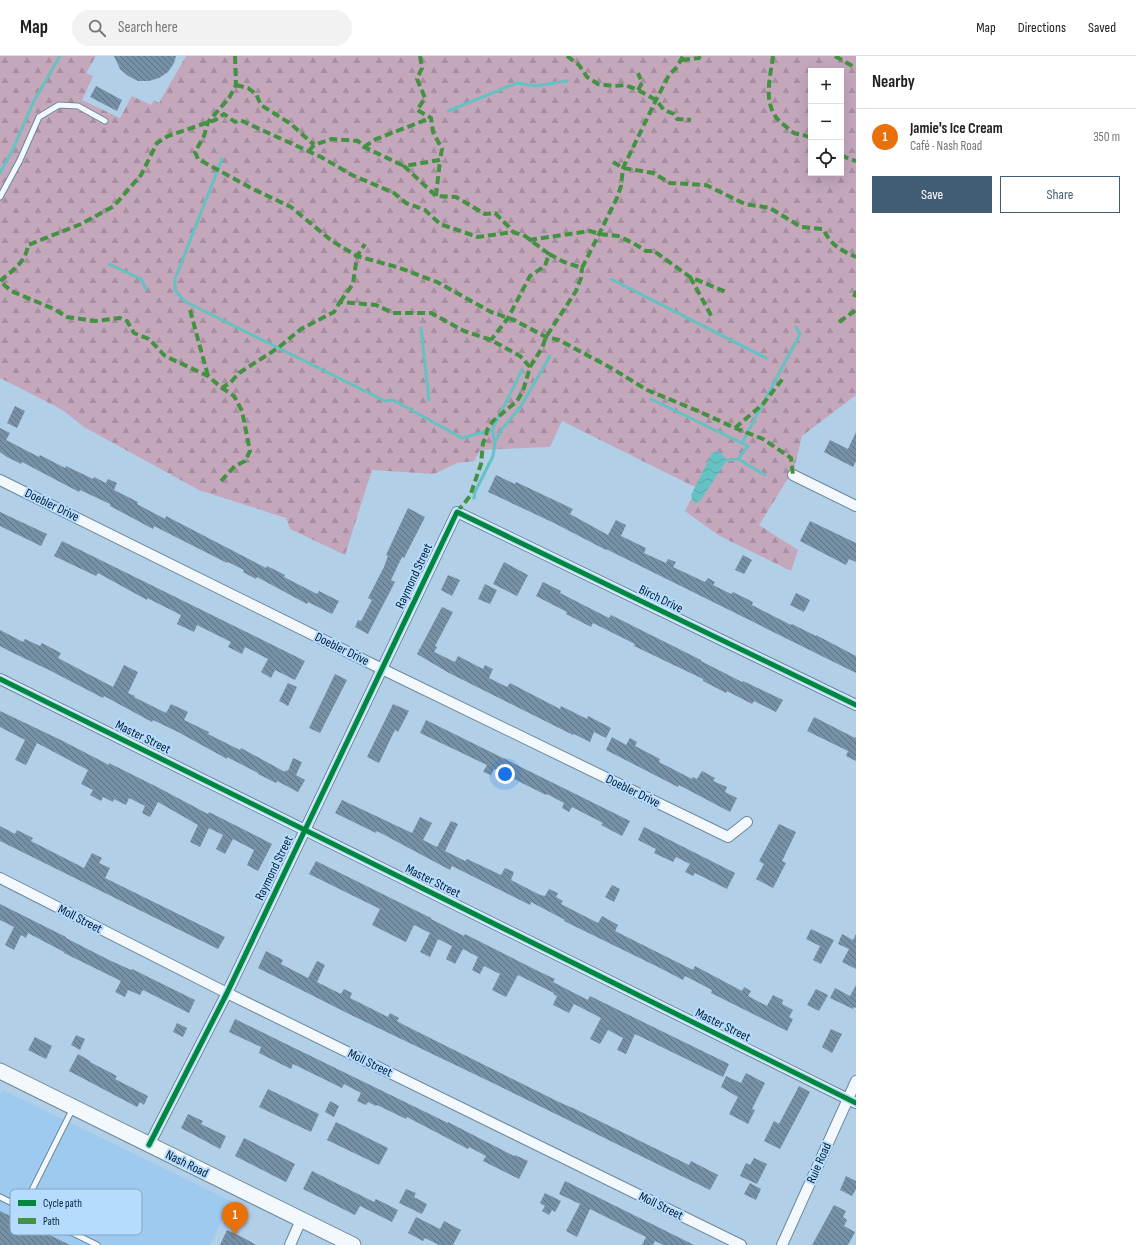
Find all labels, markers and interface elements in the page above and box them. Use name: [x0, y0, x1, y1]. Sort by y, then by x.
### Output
search box: [72, 10, 352, 46]
text: Map: [20, 16, 48, 39]
icon: search: [86, 17, 108, 39]
text: Search here: [118, 18, 178, 37]
text: Map: [976, 19, 996, 36]
text: Directions: [1018, 19, 1066, 36]
text: Saved: [1088, 19, 1116, 36]
map controls: [808, 68, 844, 176]
button: +: [808, 68, 844, 104]
text: Nearby: [872, 72, 915, 92]
button: −: [808, 104, 844, 140]
text: Jamie's Ice Cream: [910, 119, 1003, 138]
text: 1: [882, 129, 888, 145]
text: 350 m: [1093, 129, 1120, 145]
text: Café · Nash Road: [910, 138, 982, 154]
button: locate: [808, 140, 844, 176]
button: Save: [872, 176, 992, 213]
button: Share: [1000, 176, 1120, 213]
street label: Doebler Drive: [22, 485, 82, 525]
street label: Raymond Street: [392, 541, 436, 611]
street label: Birch Drive: [636, 581, 686, 617]
street label: Doebler Drive: [312, 629, 372, 669]
street label: Master Street: [113, 717, 173, 757]
your location: [495, 764, 515, 784]
street label: Doebler Drive: [603, 771, 663, 811]
street label: Raymond Street: [251, 833, 297, 903]
street label: Master Street: [403, 861, 463, 901]
street label: Moll Street: [55, 901, 105, 937]
street label: Master Street: [693, 1005, 753, 1045]
street label: Moll Street: [345, 1045, 395, 1081]
street label: Ruie Road: [803, 1140, 835, 1186]
street label: Nash Road: [163, 1147, 211, 1181]
street label: Moll Street: [636, 1188, 686, 1224]
legend: [10, 1189, 142, 1235]
text: Cycle path: [43, 1197, 82, 1210]
pin: 1: [222, 1202, 248, 1235]
text: Path: [43, 1215, 60, 1228]

